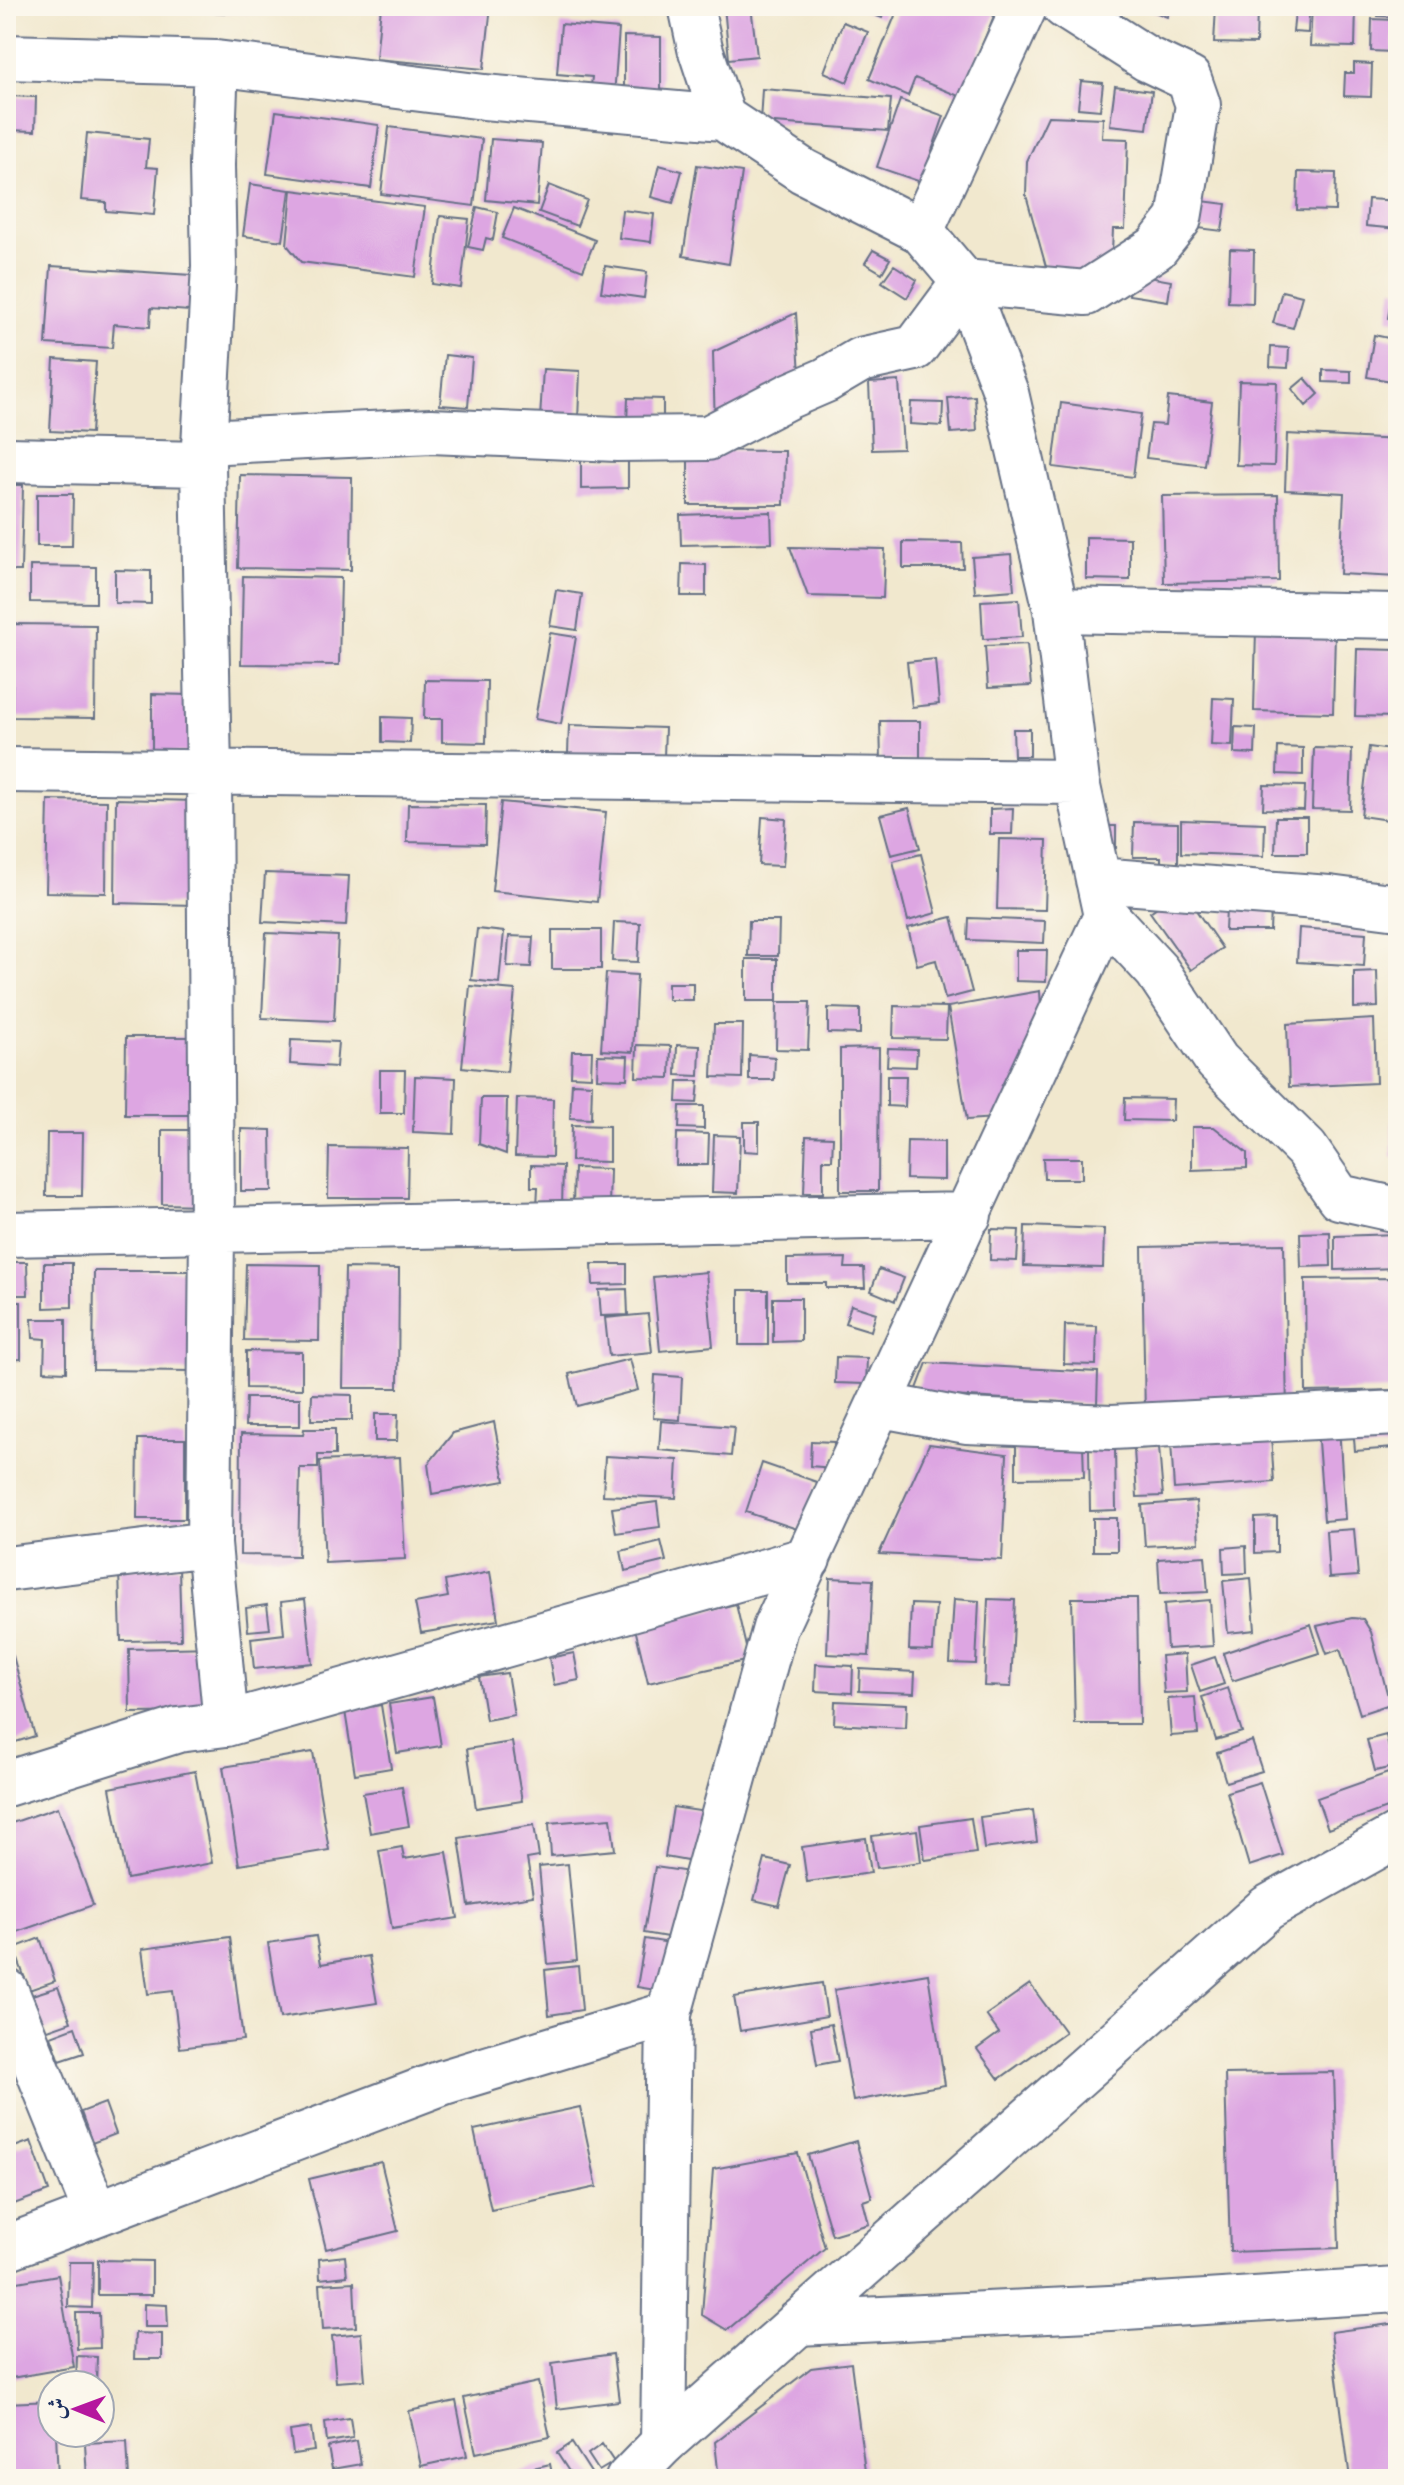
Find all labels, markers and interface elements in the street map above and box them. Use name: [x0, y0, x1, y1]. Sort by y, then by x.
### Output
north arrow: [36, 2369, 116, 2449]
text: ش: [44, 2398, 71, 2420]

